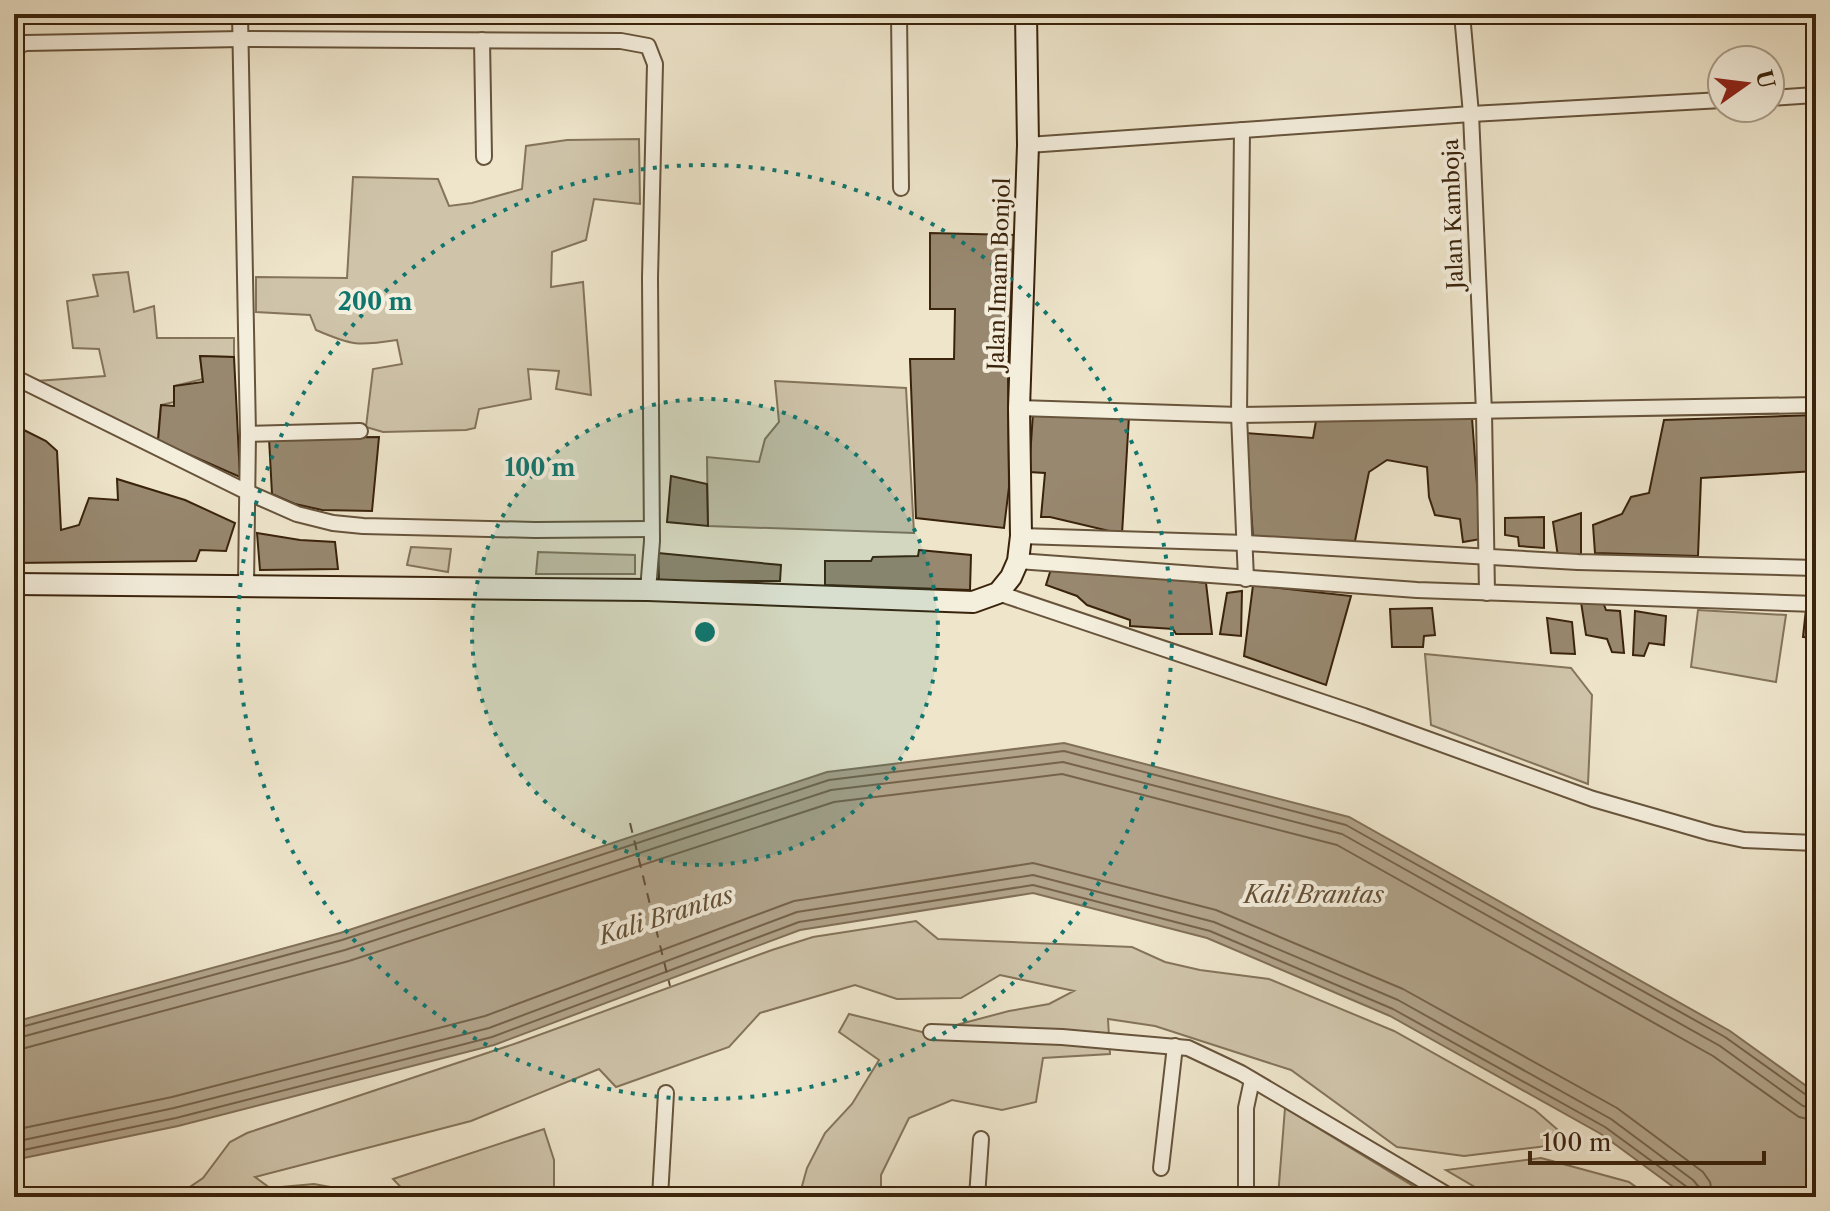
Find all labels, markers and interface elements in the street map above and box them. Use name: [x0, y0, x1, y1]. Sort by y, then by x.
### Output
north arrow: [1706, 44, 1786, 124]
text: U: [1750, 67, 1780, 91]
street label: Jalan Kamboja: [1437, 138, 1469, 293]
street label: Jalan Imam Bonjol: [982, 177, 1016, 374]
text: 200 m: [338, 287, 412, 316]
text: 100 m: [504, 453, 576, 482]
centre of rings: [691, 618, 719, 646]
water label: Kali Brantas: [593, 879, 737, 951]
water label: Kali Brantas: [1242, 880, 1384, 909]
scale bar: [1530, 1115, 1764, 1165]
text: 100 m: [1542, 1128, 1611, 1157]

